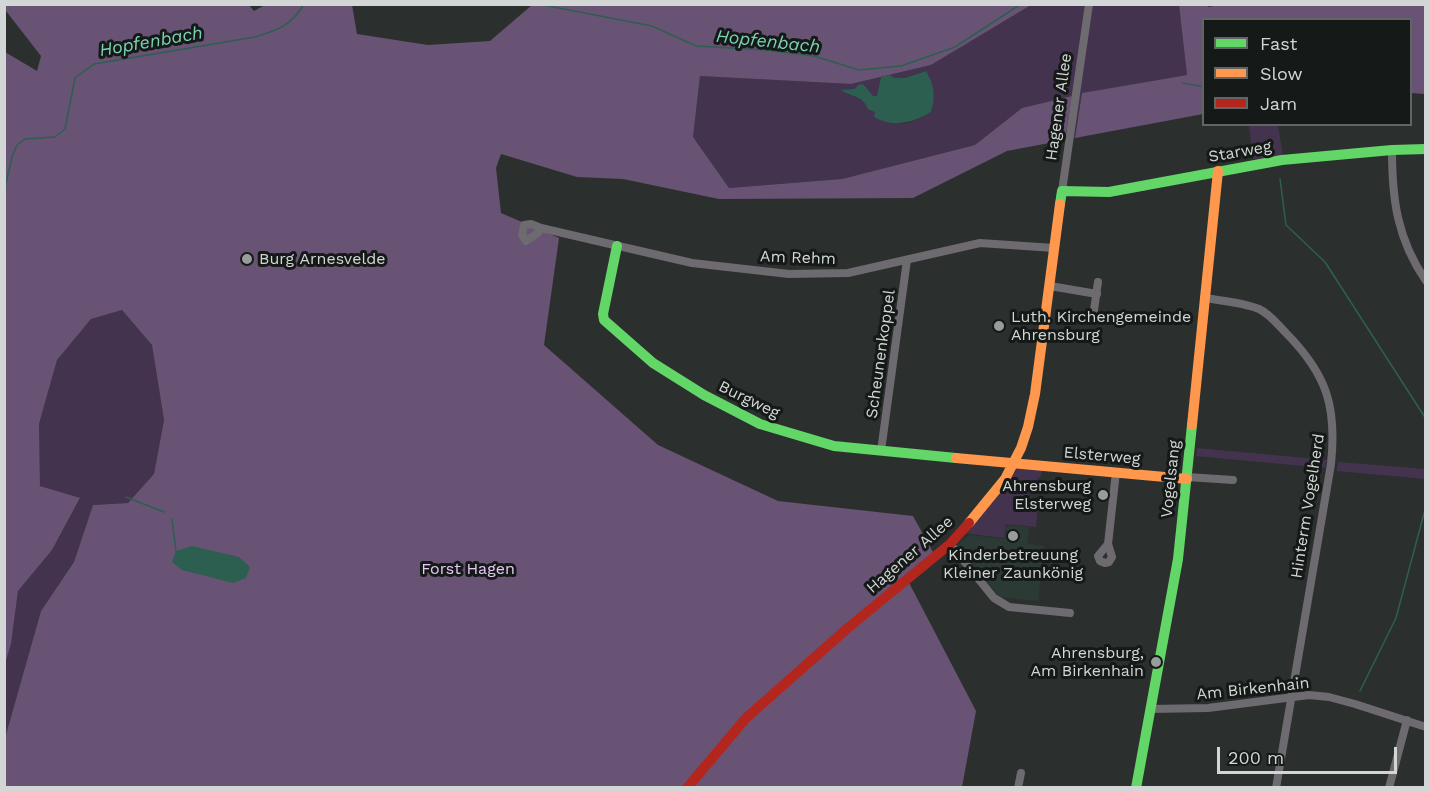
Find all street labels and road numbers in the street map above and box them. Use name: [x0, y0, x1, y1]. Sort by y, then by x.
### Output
street label: Hagener Allee: [1042, 52, 1076, 162]
street label: Starweg: [1207, 137, 1273, 167]
street label: Am Rehm: [760, 247, 836, 269]
street label: Scheunenkoppel: [862, 288, 900, 420]
street label: Burgweg: [715, 377, 783, 423]
street label: Hinterm Vogelherd: [1287, 432, 1329, 580]
street label: Vogelsang: [1157, 439, 1185, 519]
street label: Elsterweg: [1063, 443, 1141, 469]
street label: Hagener Allee: [863, 512, 957, 598]
street label: Am Birkenhain: [1196, 674, 1310, 704]

